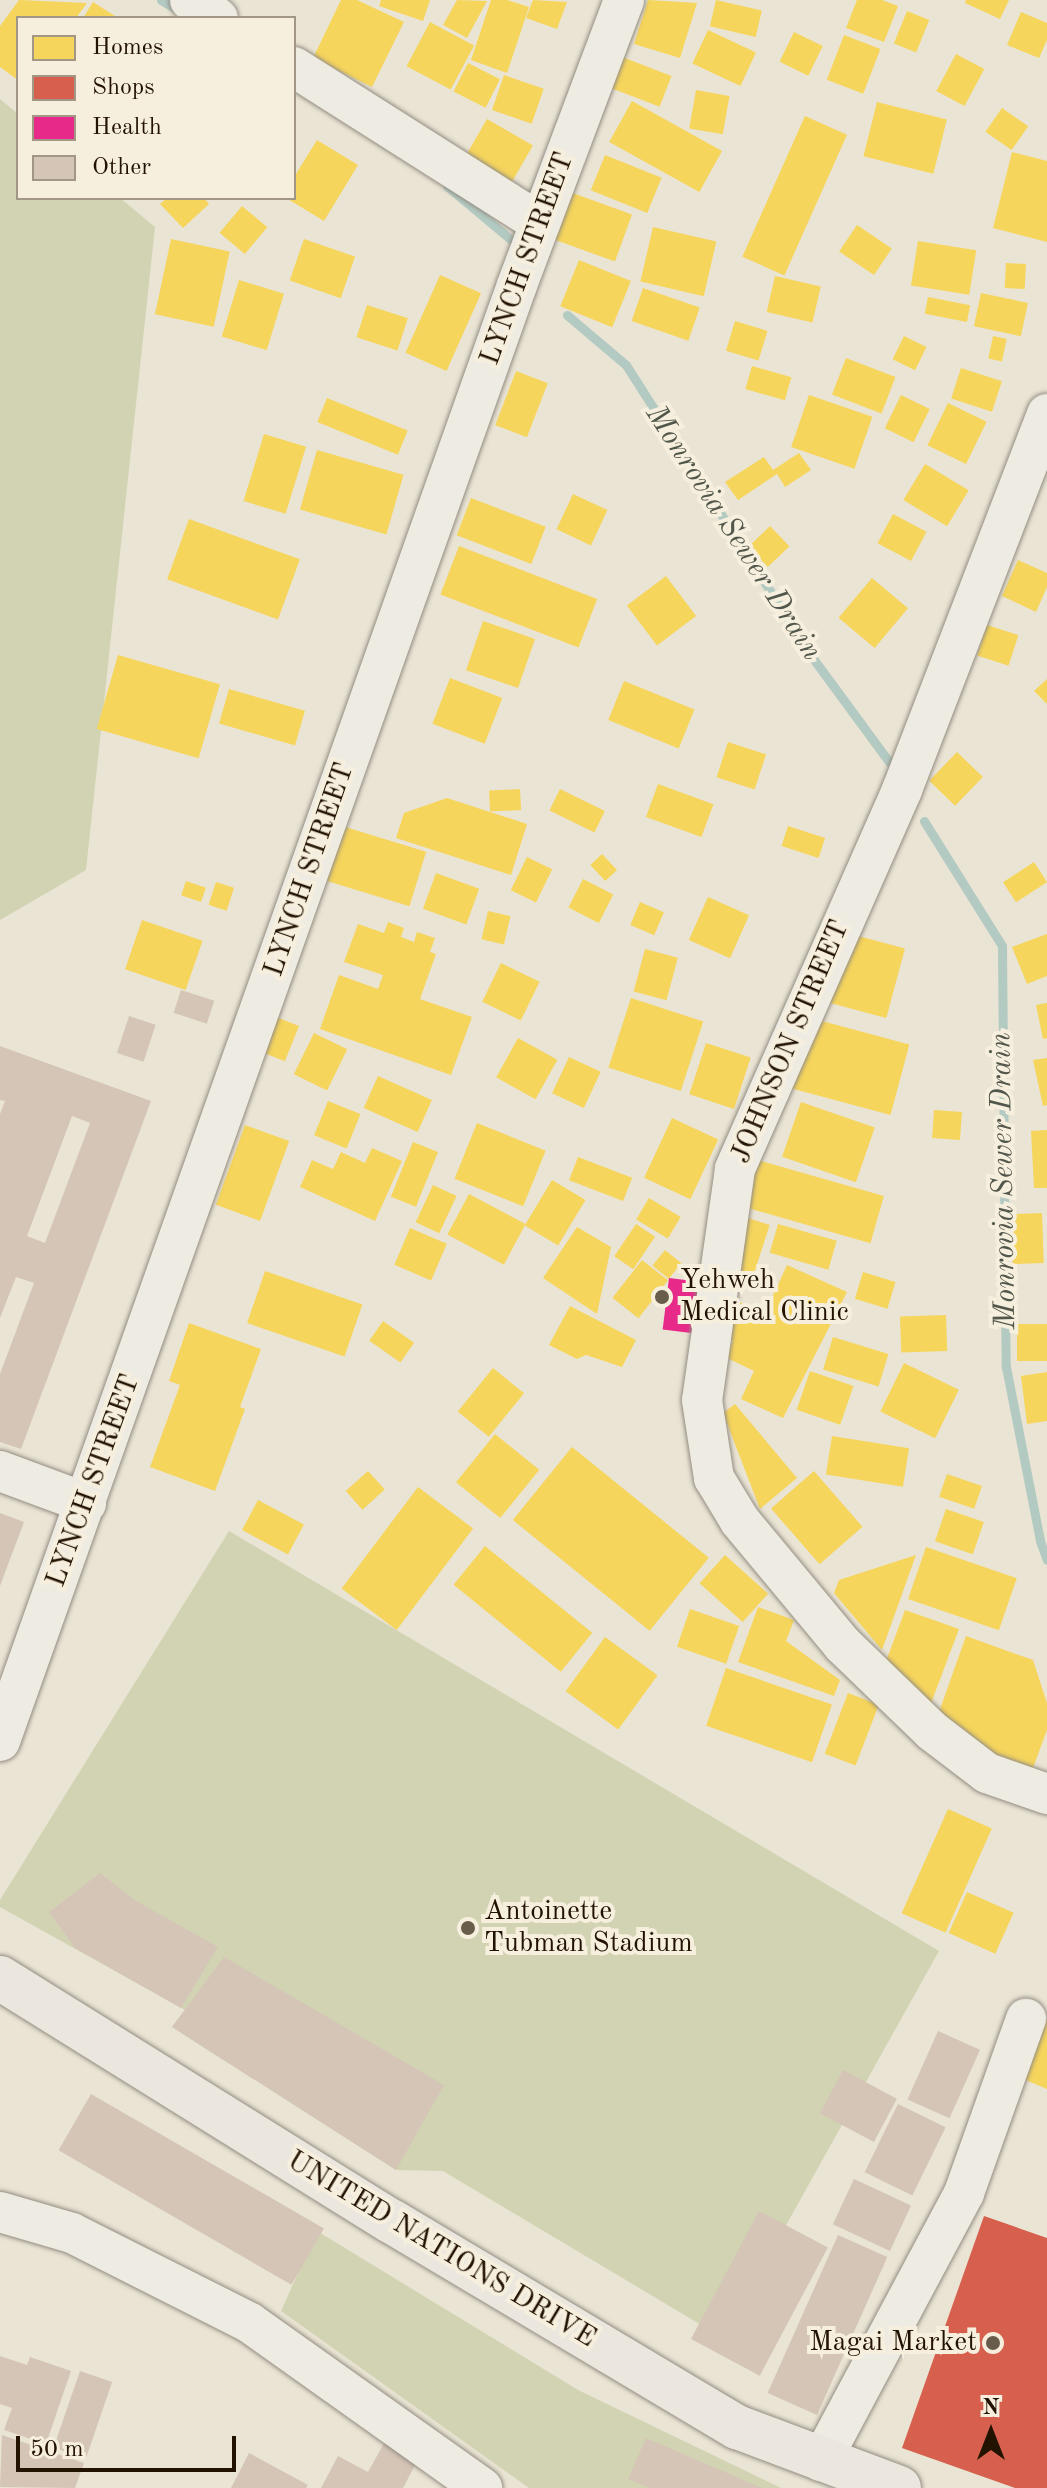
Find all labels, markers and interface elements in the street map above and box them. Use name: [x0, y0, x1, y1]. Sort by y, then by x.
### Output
legend: [16, 16, 296, 200]
text: Homes: [92, 36, 163, 60]
text: Shops: [92, 76, 155, 100]
text: Health: [92, 116, 162, 140]
street label: LYNCH STREET: [474, 148, 582, 370]
text: Other: [92, 156, 151, 180]
water label: Monrovia Sewer Drain: [637, 398, 829, 668]
street label: LYNCH STREET: [258, 759, 362, 981]
street label: JOHNSON STREET: [725, 915, 857, 1169]
water label: Monrovia Sewer Drain: [983, 1032, 1025, 1330]
place label: Yehweh Medical Clinic: [680, 1264, 849, 1330]
marker: Yehweh Medical Clinic: [651, 1286, 673, 1308]
street label: LYNCH STREET: [40, 1370, 148, 1592]
place label: Antoinette Tubman Stadium: [484, 1895, 693, 1961]
marker: Antoinette Tubman Stadium: [459, 1919, 477, 1937]
street label: UNITED NATIONS DRIVE: [281, 2144, 601, 2356]
place label: Magai Market: [809, 2326, 977, 2360]
marker: Magai Market: [984, 2334, 1002, 2352]
north arrow: [951, 2392, 1031, 2472]
text: N: [983, 2397, 999, 2419]
scale bar: [20, 2420, 240, 2470]
text: 50 m: [30, 2438, 84, 2462]

